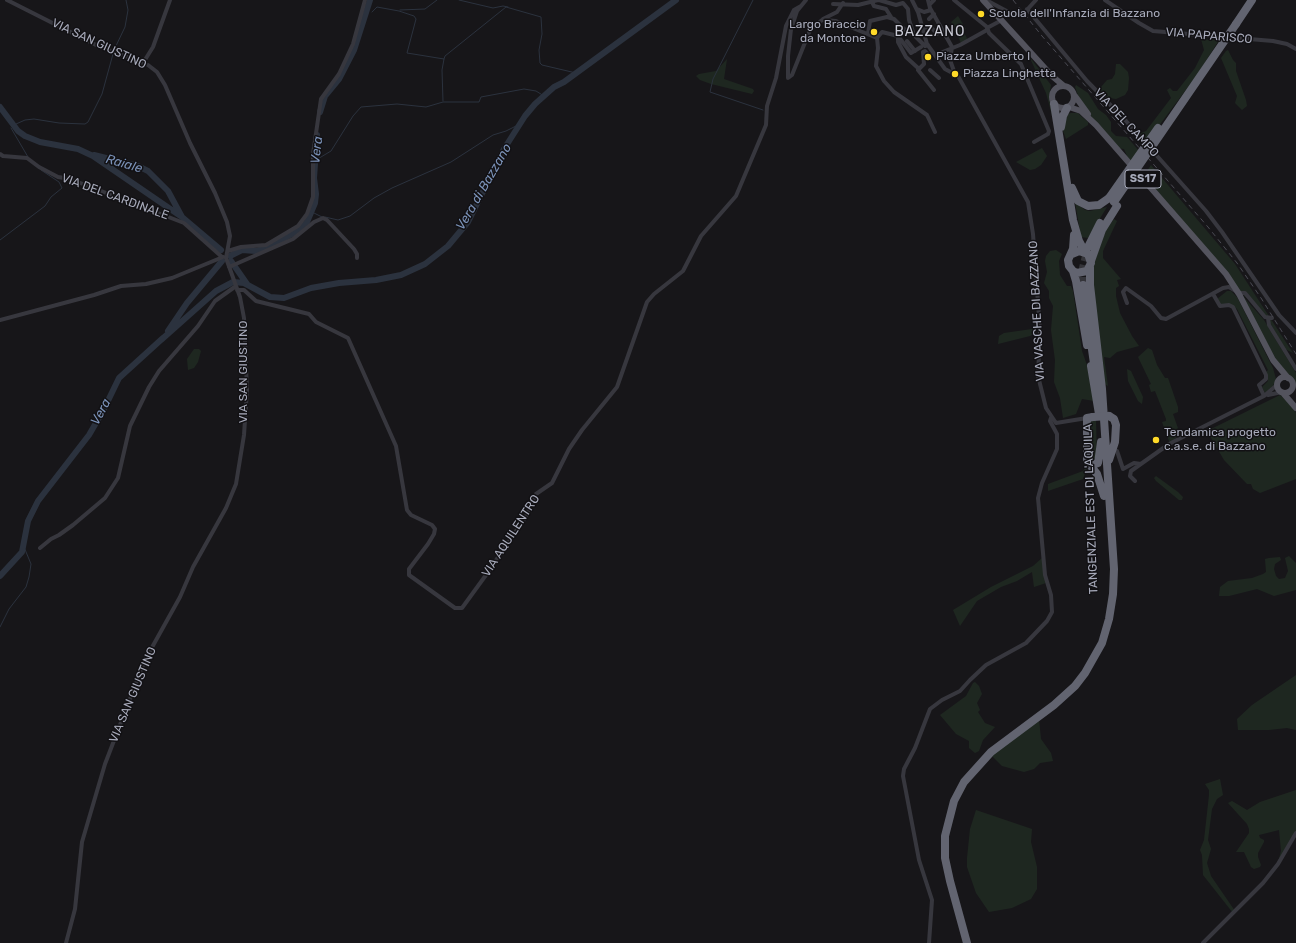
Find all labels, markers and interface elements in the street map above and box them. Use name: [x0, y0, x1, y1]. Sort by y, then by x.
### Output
place label: Scuola dell'Infanzia di Bazzano: [989, 7, 1160, 21]
marker: Scuola dell'Infanzia di Bazzano: [976, 9, 986, 19]
street label: VIA SAN GIUSTINO: [49, 16, 149, 72]
place label: Largo Braccio da Montone: [789, 18, 866, 46]
district label: BAZZANO: [894, 24, 966, 40]
street label: VIA PAPARISCO: [1165, 25, 1253, 47]
marker: Largo Braccio da Montone: [869, 27, 879, 37]
place label: Piazza Umberto I: [936, 50, 1030, 64]
marker: Piazza Umberto I: [923, 52, 933, 62]
place label: Piazza Linghetta: [963, 67, 1056, 81]
marker: Piazza Linghetta: [950, 69, 960, 79]
street label: VIA DEL CAMPO: [1091, 86, 1161, 160]
water label: Vera: [308, 135, 326, 165]
water label: Vera di Bazzano: [453, 141, 515, 233]
water label: Raiale: [104, 151, 144, 177]
road number: SS17: [1125, 170, 1161, 188]
street label: VIA DEL CARDINALE: [59, 171, 171, 223]
street label: VIA VASCHE DI BAZZANO: [1026, 240, 1048, 382]
street label: VIA SAN GIUSTINO: [237, 321, 251, 423]
water label: Vera: [88, 396, 114, 428]
street label: TANGENZIALE EST DI L'AQUILA: [1081, 424, 1101, 594]
place label: Tendamica progetto c.a.s.e. di Bazzano: [1164, 426, 1276, 454]
marker: Tendamica progetto c.a.s.e. di Bazzano: [1151, 435, 1161, 445]
street label: VIA AQUILENTRO: [479, 492, 543, 580]
street label: VIA SAN GIUSTINO: [106, 645, 160, 745]

